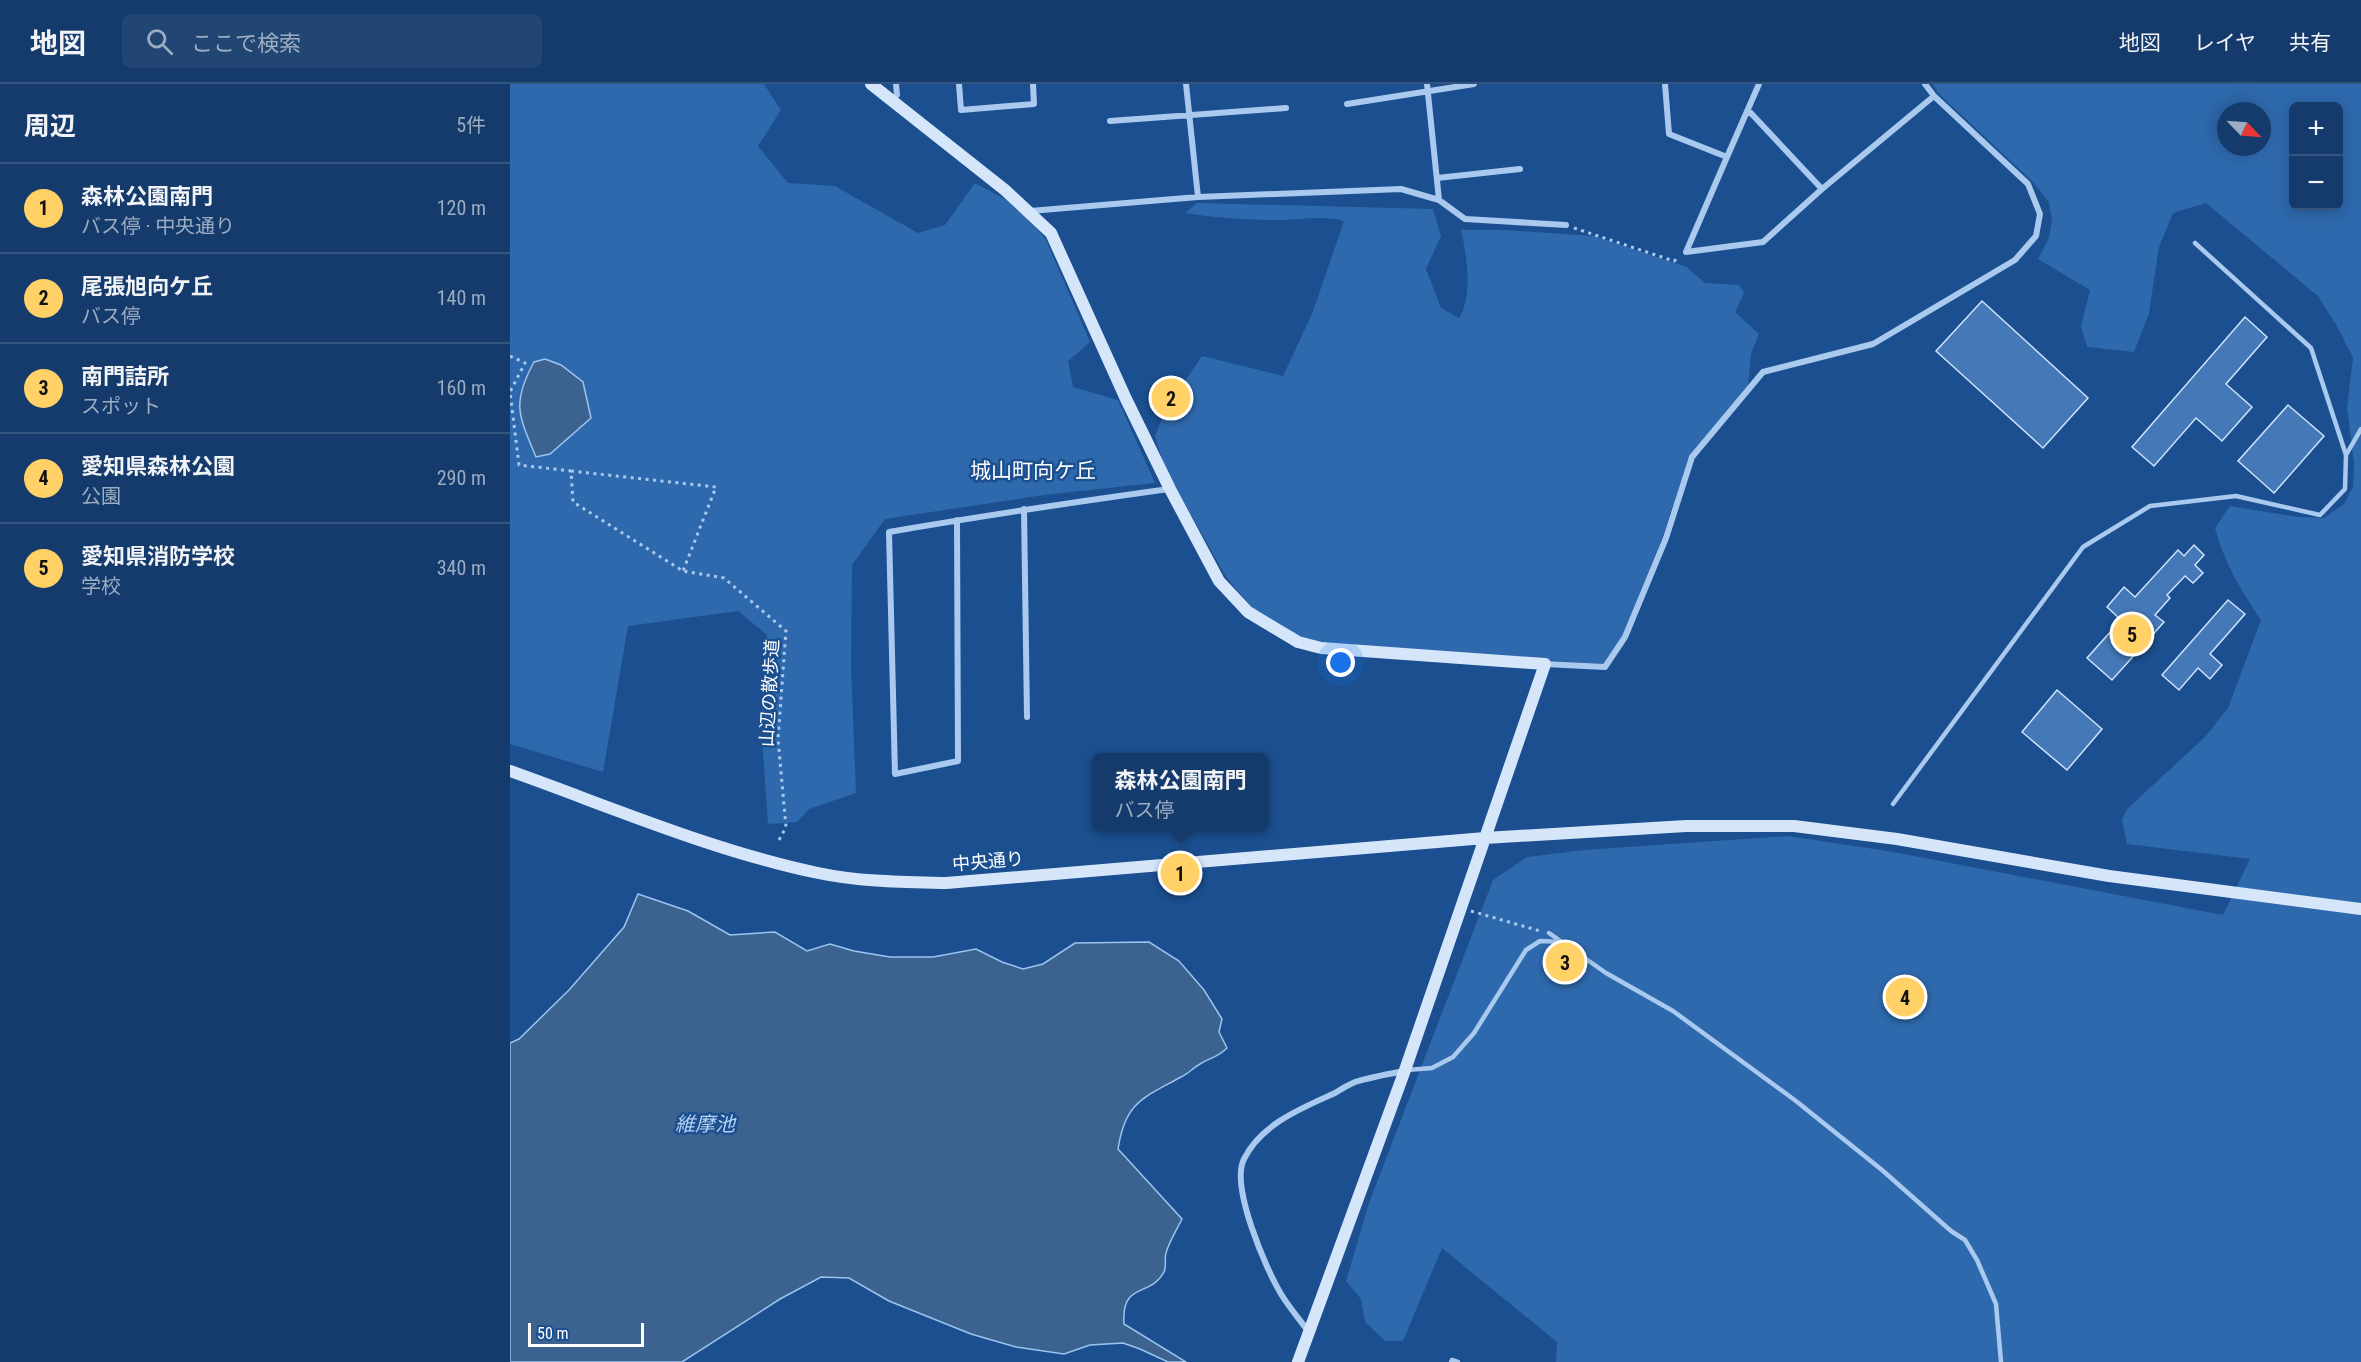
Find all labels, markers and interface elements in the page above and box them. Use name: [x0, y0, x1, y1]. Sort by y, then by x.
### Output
search box: [122, 14, 542, 68]
icon: search: [143, 25, 176, 58]
text: 地図: [30, 27, 86, 60]
text: ここで検索: [191, 31, 301, 56]
text: 地図: [2119, 31, 2161, 55]
text: レイヤ: [2194, 31, 2256, 55]
text: 共有: [2289, 31, 2331, 55]
north arrow: [2217, 102, 2271, 156]
map controls: [2289, 102, 2343, 210]
button: +: [2289, 102, 2343, 156]
text: 周辺: [24, 111, 76, 141]
text: 5件: [456, 113, 486, 137]
button: −: [2289, 156, 2343, 210]
text: 森林公園南門: [81, 184, 213, 209]
text: 1: [38, 196, 49, 220]
text: 120 m: [437, 196, 486, 220]
text: バス停 · 中央通り: [81, 214, 235, 238]
text: 尾張旭向ケ丘: [81, 274, 213, 299]
text: 2: [38, 286, 49, 310]
text: 140 m: [437, 286, 486, 310]
text: バス停: [81, 304, 141, 328]
text: 南門詰所: [81, 364, 169, 389]
text: 3: [38, 376, 49, 400]
text: 160 m: [437, 376, 486, 400]
pin: 2: [1152, 376, 1190, 420]
text: スポット: [81, 394, 161, 418]
text: 愛知県森林公園: [81, 454, 235, 479]
district label: 城山町向ケ丘: [970, 459, 1096, 483]
text: 4: [38, 466, 49, 490]
text: 290 m: [437, 466, 486, 490]
text: 公園: [81, 484, 121, 508]
text: 愛知県消防学校: [81, 544, 235, 569]
text: 5: [38, 556, 49, 580]
text: 340 m: [437, 556, 486, 580]
text: 学校: [81, 574, 121, 598]
pin: 5: [2112, 612, 2152, 656]
street label: 山辺の散歩道: [756, 639, 782, 747]
your location: [1326, 648, 1355, 677]
popup: [1092, 753, 1269, 831]
text: 森林公園南門: [1114, 768, 1247, 793]
text: バス停: [1114, 798, 1174, 822]
street label: 中央通り: [951, 847, 1025, 875]
pin: 1: [1160, 850, 1200, 896]
pin: 3: [1546, 940, 1584, 984]
pin: 4: [1886, 974, 1924, 1020]
water label: 維摩池: [675, 1112, 737, 1136]
scale bar: [528, 1320, 644, 1348]
text: 50 m: [537, 1324, 569, 1343]

